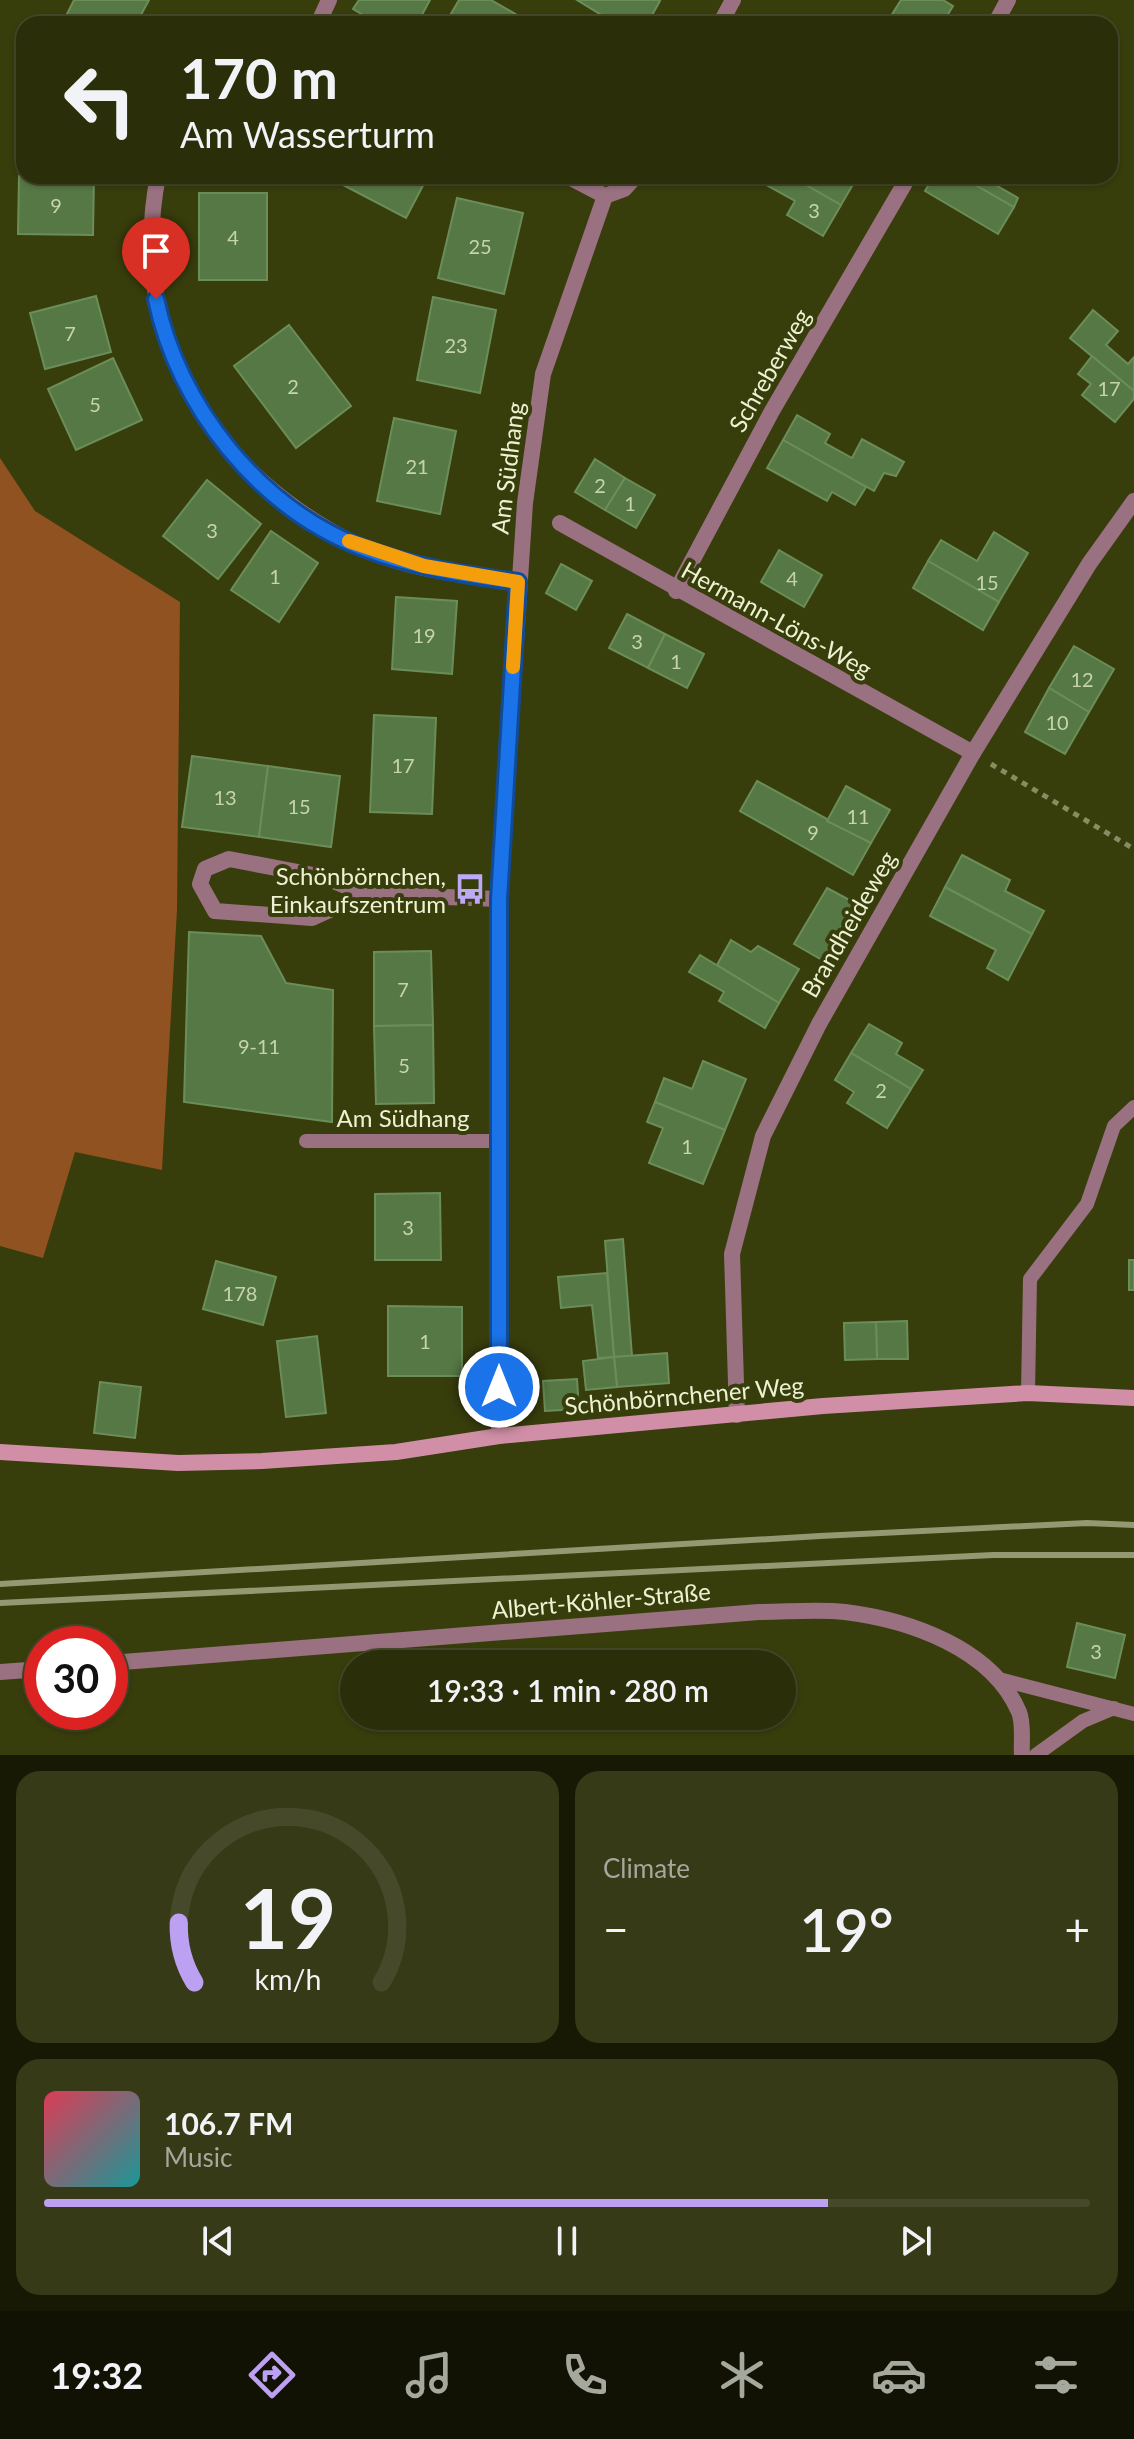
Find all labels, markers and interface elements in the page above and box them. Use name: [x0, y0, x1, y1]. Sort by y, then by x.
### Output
text: 170 m: [180, 44, 338, 111]
icon: left: [48, 48, 152, 152]
text: Am Wasserturm: [180, 112, 435, 156]
house number: 9: [50, 193, 62, 217]
house number: 3: [808, 198, 820, 222]
pin: [122, 217, 190, 299]
house number: 4: [227, 225, 239, 249]
icon: arrive: [134, 229, 178, 273]
house number: 25: [468, 234, 492, 258]
street label: Schreberweg: [722, 303, 816, 437]
house number: 7: [64, 321, 76, 345]
house number: 23: [444, 333, 468, 357]
house number: 2: [287, 374, 299, 398]
house number: 17: [1097, 376, 1121, 400]
house number: 5: [89, 392, 101, 416]
street label: Am Südhang: [485, 400, 529, 536]
house number: 21: [405, 454, 429, 478]
house number: 2: [594, 473, 606, 497]
house number: 1: [624, 491, 636, 515]
house number: 3: [206, 518, 218, 542]
street label: Hermann-Löns-Weg: [677, 555, 877, 683]
house number: 1: [269, 564, 281, 588]
house number: 4: [786, 566, 798, 590]
house number: 15: [975, 570, 999, 594]
house number: 19: [412, 623, 436, 647]
house number: 3: [631, 629, 643, 653]
house number: 1: [670, 649, 682, 673]
house number: 12: [1070, 667, 1094, 691]
house number: 10: [1045, 710, 1069, 734]
house number: 17: [391, 753, 415, 777]
house number: 13: [213, 785, 237, 809]
house number: 15: [287, 794, 311, 818]
house number: 11: [846, 804, 870, 828]
house number: 9: [807, 820, 819, 844]
street label: Brandheideweg: [794, 846, 902, 1002]
place label: Schönbörnchen, Einkaufszentrum: [270, 861, 446, 918]
bus stop icon: Schönbörnchen, Einkaufszentrum: [453, 872, 487, 906]
house number: 7: [397, 977, 409, 1001]
house number: 9-11: [238, 1034, 280, 1058]
house number: 5: [398, 1053, 410, 1077]
house number: 2: [875, 1078, 887, 1102]
street label: Am Südhang: [337, 1103, 469, 1132]
house number: 1: [681, 1134, 693, 1158]
house number: 3: [402, 1215, 414, 1239]
house number: 178: [223, 1281, 257, 1305]
house number: 1: [419, 1329, 431, 1353]
position arrow: [457, 1345, 541, 1429]
street label: Schönbörnchener Weg: [563, 1370, 805, 1420]
street label: Albert-Köhler-Straße: [490, 1576, 712, 1624]
speed limit sign: 30: [24, 1626, 128, 1730]
house number: 3: [1090, 1639, 1102, 1663]
text: 19:33 · 1 min · 280 m: [427, 1672, 709, 1708]
text: Climate: [603, 1852, 690, 1884]
text: 19: [239, 1867, 336, 1967]
text: 19°: [799, 1893, 894, 1965]
text: −: [603, 1903, 629, 1955]
text: +: [1064, 1903, 1090, 1955]
text: km/h: [254, 1962, 321, 1996]
text: 106.7 FM: [164, 2105, 293, 2141]
text: Music: [164, 2141, 232, 2173]
icon: previous: [196, 2219, 240, 2263]
icon: pause: [545, 2219, 589, 2263]
icon: next: [894, 2219, 938, 2263]
icon: directions: [244, 2347, 300, 2403]
icon: music: [401, 2347, 457, 2403]
icon: phone: [557, 2347, 613, 2403]
icon: climate: [714, 2347, 770, 2403]
icon: car: [871, 2347, 927, 2403]
icon: filters: [1028, 2347, 1084, 2403]
text: 19:32: [50, 2353, 143, 2397]

